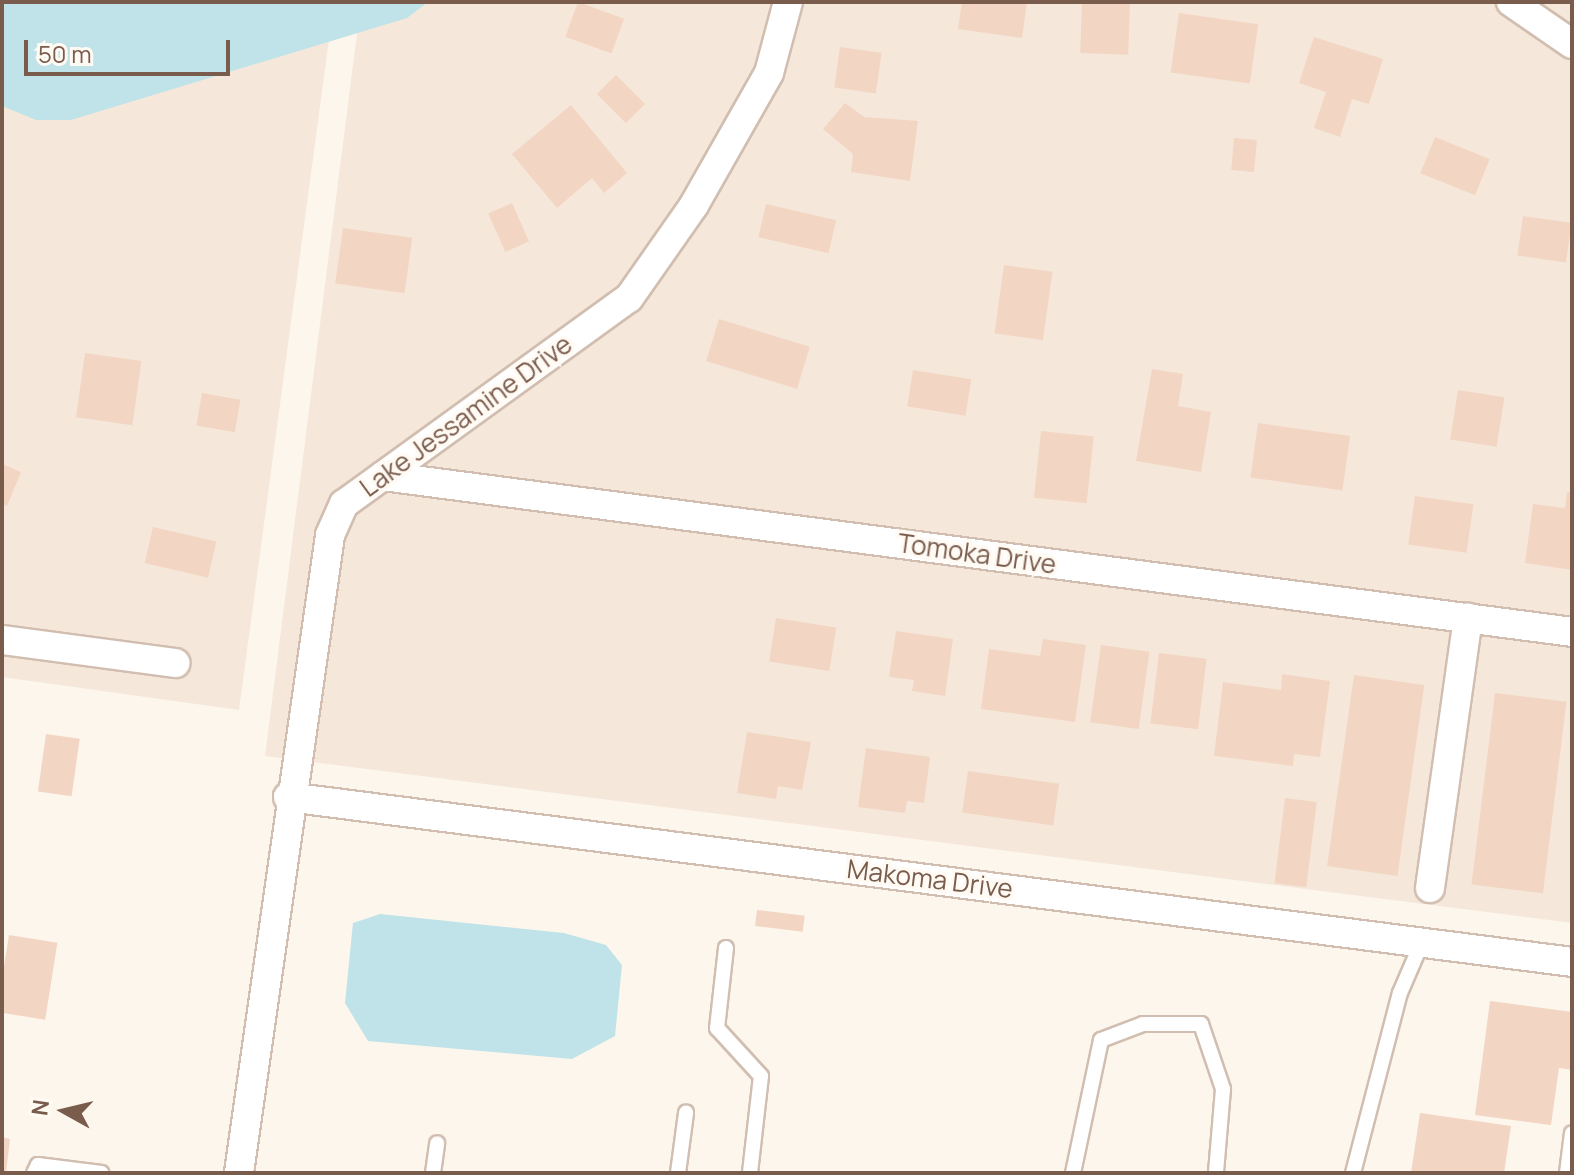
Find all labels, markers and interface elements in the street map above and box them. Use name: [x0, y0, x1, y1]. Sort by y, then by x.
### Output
scale bar: [28, 24, 234, 74]
text: 50 m: [38, 37, 92, 70]
street label: Lake Jessamine Drive: [354, 329, 578, 503]
street label: Tomoka Drive: [896, 527, 1058, 581]
street label: Makoma Drive: [845, 853, 1015, 905]
north arrow: [24, 1071, 104, 1151]
text: N: [24, 1098, 56, 1118]

